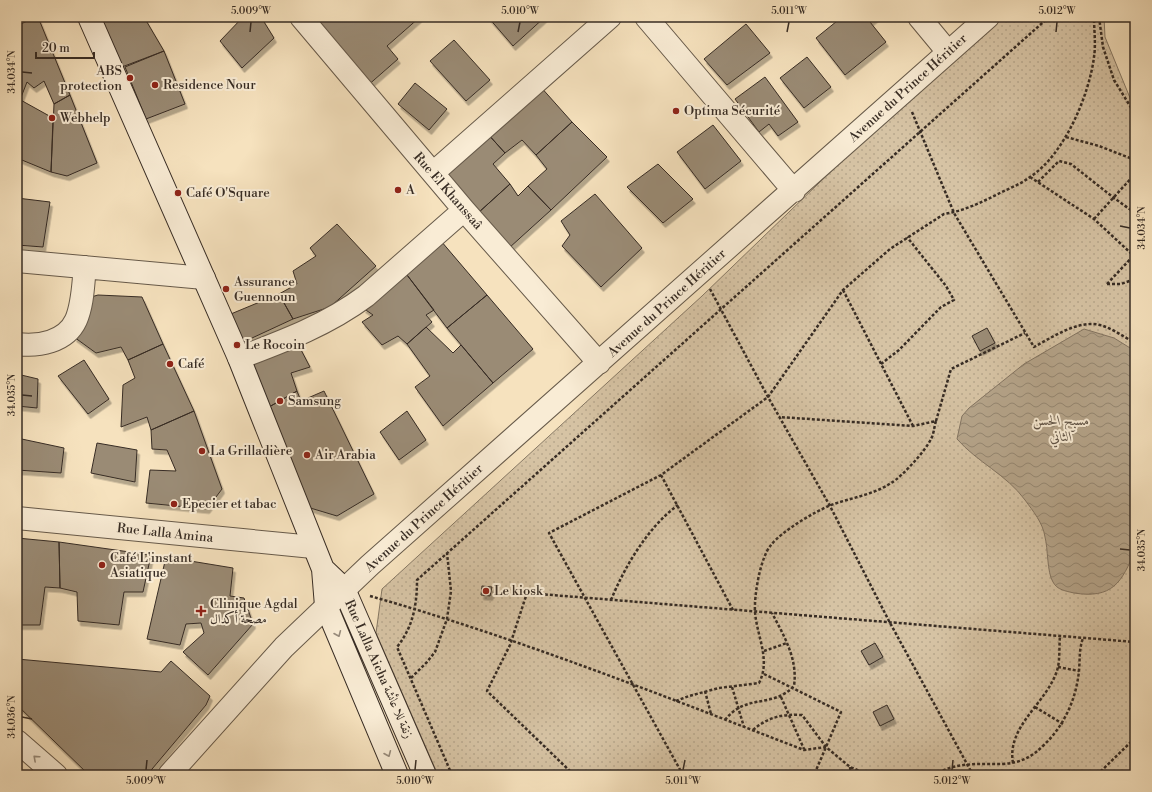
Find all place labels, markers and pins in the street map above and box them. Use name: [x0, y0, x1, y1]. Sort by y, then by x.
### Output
place label: ABS protection: [60, 63, 122, 94]
marker: ABS protection: [125, 73, 135, 83]
place label: Residence Nour: [163, 77, 256, 93]
marker: Residence Nour: [150, 80, 160, 90]
place label: Optima Sécurité: [684, 103, 781, 119]
marker: Optima Sécurité: [671, 106, 681, 116]
place label: Webhelp: [59, 110, 111, 126]
marker: Webhelp: [47, 113, 57, 123]
place label: A: [405, 182, 416, 198]
place label: Café O'Square: [186, 185, 270, 201]
marker: A: [393, 185, 403, 195]
marker: Café O'Square: [173, 188, 183, 198]
place label: Assurance Guennoun: [233, 274, 296, 305]
marker: Assurance Guennoun: [221, 284, 231, 294]
place label: Le Rocoin: [245, 337, 305, 353]
marker: Le Rocoin: [232, 340, 242, 350]
place label: Café: [178, 356, 205, 372]
marker: Café: [165, 359, 175, 369]
place label: Samsung: [288, 393, 341, 409]
marker: Samsung: [275, 396, 285, 406]
place label: La Grilladière: [210, 443, 293, 459]
marker: La Grilladière: [197, 446, 207, 456]
place label: Air Arabia: [314, 447, 376, 463]
marker: Air Arabia: [302, 450, 312, 460]
place label: Epecier et tabac: [182, 496, 277, 512]
marker: Epecier et tabac: [169, 499, 179, 509]
place label: Café L'instant Asiatique: [109, 550, 193, 581]
marker: Café L'instant Asiatique: [97, 560, 107, 570]
place label: Le kiosk: [494, 583, 544, 599]
marker: Le kiosk: [481, 586, 491, 596]
place label: Clinique Agdal مصحة أكدال: [210, 596, 298, 627]
marker: Clinique Agdal مصحة أكدال: [195, 605, 207, 617]

